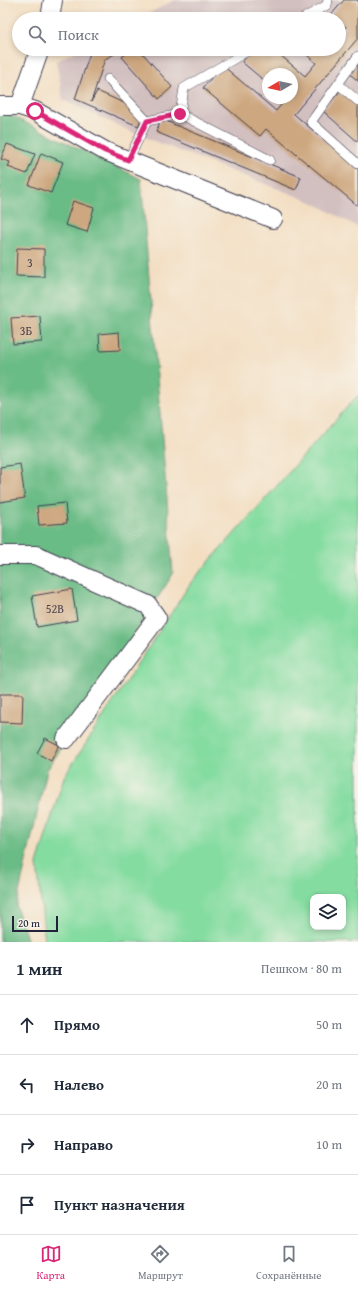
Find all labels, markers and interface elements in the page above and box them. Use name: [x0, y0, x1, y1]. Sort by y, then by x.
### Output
search box: [12, 12, 346, 56]
icon: search: [26, 23, 48, 45]
text: Поиск: [58, 24, 99, 45]
north arrow: [262, 68, 298, 104]
route start: [26, 102, 44, 120]
route end: [171, 105, 189, 123]
house number: 3: [27, 254, 33, 271]
house number: 3Б: [20, 322, 32, 339]
house number: 52В: [46, 600, 64, 617]
map controls: [310, 894, 346, 930]
button: layers: [310, 894, 346, 930]
scale bar: [12, 914, 58, 933]
text: 20 m: [18, 915, 40, 931]
text: 1 мин: [16, 956, 62, 981]
text: Пешком · 80 m: [261, 959, 342, 978]
icon: ahead: [16, 1014, 38, 1036]
text: Прямо: [54, 1014, 100, 1035]
text: 50 m: [316, 1015, 342, 1034]
icon: left: [16, 1074, 38, 1096]
text: Налево: [54, 1074, 104, 1095]
text: 20 m: [316, 1075, 342, 1094]
icon: right: [16, 1134, 38, 1156]
text: Направо: [54, 1134, 113, 1155]
text: 10 m: [316, 1135, 342, 1154]
icon: arrive: [16, 1194, 38, 1216]
text: Пункт назначения: [54, 1194, 185, 1215]
tab: Карта: [36, 1243, 65, 1283]
tab: Маршрут: [138, 1243, 183, 1283]
tab: Сохранённые: [256, 1243, 321, 1283]

